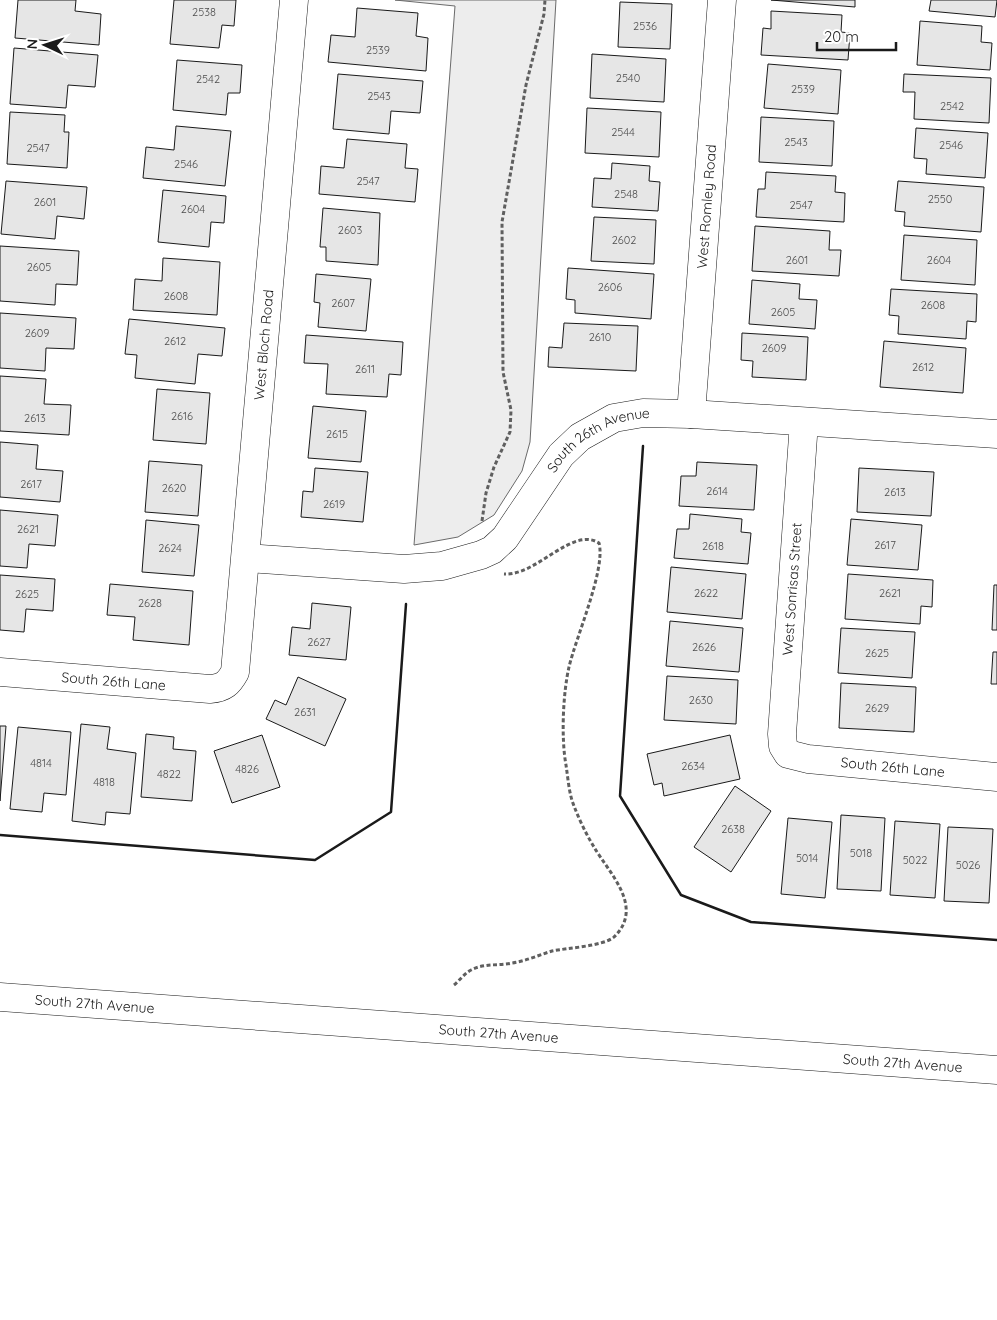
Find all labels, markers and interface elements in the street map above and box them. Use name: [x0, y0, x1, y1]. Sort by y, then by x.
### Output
house number: 2538: [192, 5, 216, 19]
house number: 2536: [633, 19, 657, 33]
north arrow: [20, 20, 70, 70]
scale bar: [817, 20, 896, 52]
text: 20 m: [824, 27, 859, 46]
text: N: [23, 38, 41, 50]
house number: 2539: [366, 43, 390, 57]
house number: 2540: [616, 71, 640, 85]
house number: 2542: [196, 72, 220, 86]
house number: 2539: [791, 82, 815, 96]
house number: 2543: [367, 89, 391, 103]
house number: 2542: [940, 99, 964, 113]
house number: 2544: [611, 125, 635, 139]
house number: 2543: [784, 135, 808, 149]
house number: 2546: [939, 138, 963, 152]
house number: 2547: [26, 141, 50, 155]
street label: West Romley Road: [693, 144, 720, 269]
house number: 2546: [174, 157, 198, 171]
house number: 2547: [356, 174, 380, 188]
house number: 2548: [614, 187, 638, 201]
house number: 2550: [928, 192, 952, 206]
house number: 2601: [34, 195, 56, 209]
house number: 2547: [789, 198, 813, 212]
house number: 2604: [181, 202, 205, 216]
house number: 2603: [338, 223, 362, 237]
house number: 2602: [612, 233, 636, 247]
house number: 2601: [786, 253, 808, 267]
house number: 2604: [927, 253, 951, 267]
house number: 2605: [27, 260, 51, 274]
house number: 2606: [598, 280, 622, 294]
house number: 2608: [164, 289, 188, 303]
street label: West Bloch Road: [250, 289, 278, 401]
house number: 2607: [331, 296, 355, 310]
house number: 2608: [921, 298, 945, 312]
house number: 2605: [771, 305, 795, 319]
house number: 2609: [25, 326, 49, 340]
house number: 2610: [589, 330, 611, 344]
house number: 2612: [164, 334, 186, 348]
house number: 2609: [762, 341, 786, 355]
house number: 2612: [912, 360, 934, 374]
house number: 2611: [355, 362, 375, 376]
street label: South 26th Avenue: [543, 404, 650, 476]
house number: 2616: [171, 409, 193, 423]
house number: 2613: [24, 411, 46, 425]
house number: 2615: [326, 427, 348, 441]
house number: 2617: [20, 477, 42, 491]
house number: 2620: [162, 481, 186, 495]
house number: 2614: [706, 484, 728, 498]
house number: 2613: [884, 485, 906, 499]
house number: 2619: [323, 497, 345, 511]
house number: 2621: [17, 522, 39, 536]
street label: West Sonrisas Street: [778, 522, 806, 656]
house number: 2617: [874, 538, 896, 552]
house number: 2618: [702, 539, 724, 553]
house number: 2624: [158, 541, 182, 555]
house number: 2622: [694, 586, 718, 600]
house number: 2621: [879, 586, 901, 600]
house number: 2625: [15, 587, 39, 601]
house number: 2628: [138, 596, 162, 610]
house number: 2627: [307, 635, 331, 649]
house number: 2626: [692, 640, 716, 654]
house number: 2625: [865, 646, 889, 660]
street label: South 26th Lane: [61, 668, 167, 694]
house number: 2630: [689, 693, 713, 707]
house number: 2629: [865, 701, 889, 715]
house number: 2631: [294, 705, 316, 719]
street label: South 26th Lane: [840, 753, 946, 781]
house number: 4814: [30, 756, 52, 770]
house number: 2634: [681, 759, 705, 773]
house number: 4826: [235, 762, 259, 776]
house number: 4822: [157, 767, 181, 781]
house number: 4818: [93, 775, 115, 789]
house number: 2638: [721, 822, 745, 836]
house number: 5018: [850, 846, 872, 860]
house number: 5014: [796, 851, 818, 865]
house number: 5022: [903, 853, 927, 867]
house number: 5026: [956, 858, 980, 872]
street label: South 27th Avenue: [34, 991, 155, 1017]
street label: South 27th Avenue: [438, 1020, 559, 1047]
street label: South 27th Avenue: [842, 1050, 963, 1076]

